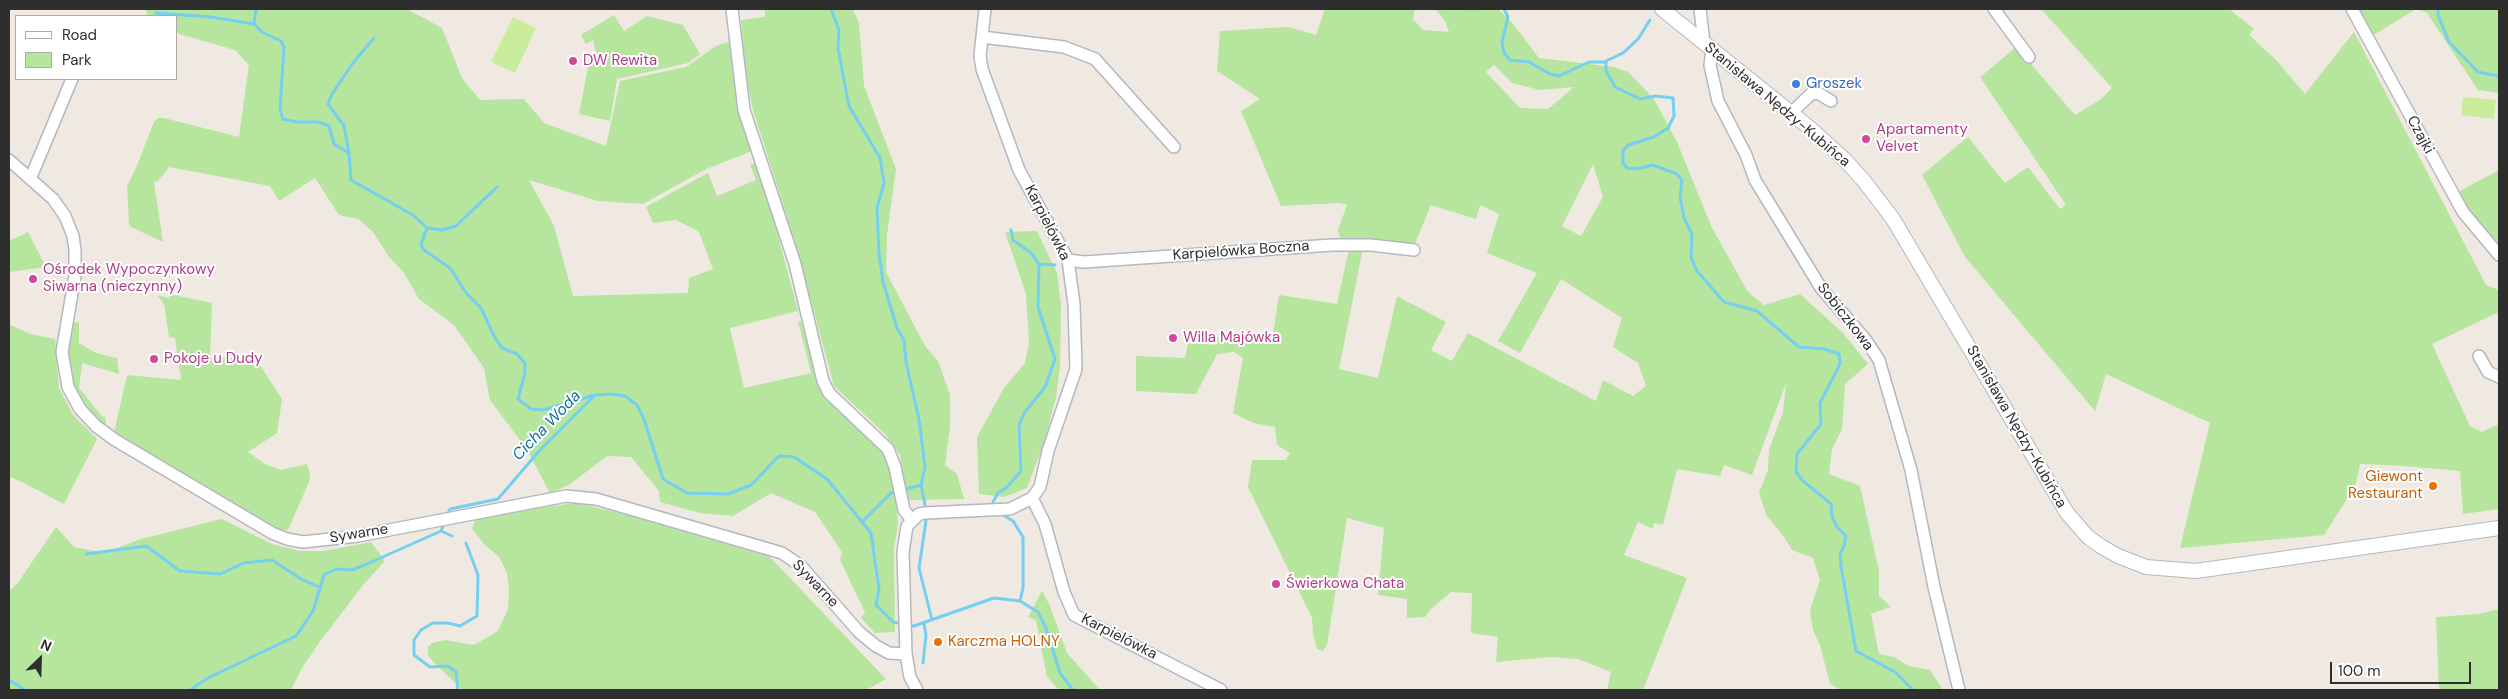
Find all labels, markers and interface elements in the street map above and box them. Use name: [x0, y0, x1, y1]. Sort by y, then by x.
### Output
legend: [15, 15, 178, 80]
text: Road: [62, 25, 97, 45]
street label: Stanisława Nędzy-Kubińca: [1700, 39, 1854, 171]
text: Park: [62, 50, 92, 70]
place label: DW Rewita: [583, 52, 657, 70]
marker: DW Rewita: [567, 55, 579, 67]
place label: Groszek: [1806, 75, 1862, 93]
marker: Groszek: [1790, 78, 1802, 90]
street label: Czajki: [2403, 113, 2437, 157]
place label: Apartamenty Velvet: [1876, 121, 1968, 156]
marker: Apartamenty Velvet: [1860, 133, 1872, 145]
street label: Karpielówka: [1020, 182, 1074, 264]
street label: Karpielówka Boczna: [1172, 237, 1310, 265]
place label: Ośrodek Wypoczynkowy Siwarna (nieczynny): [43, 261, 215, 296]
marker: Ośrodek Wypoczynkowy Siwarna (nieczynny): [27, 273, 39, 285]
street label: Sobiczkowa: [1813, 280, 1877, 354]
place label: Willa Majówka: [1183, 329, 1280, 347]
marker: Willa Majówka: [1167, 332, 1179, 344]
street label: Stanisława Nędzy-Kubińca: [1962, 343, 2070, 511]
place label: Pokoje u Dudy: [164, 350, 262, 368]
marker: Pokoje u Dudy: [148, 353, 160, 365]
water label: Cicha Woda: [509, 387, 585, 465]
place label: Giewont Restaurant: [2348, 468, 2423, 503]
marker: Giewont Restaurant: [2427, 480, 2439, 492]
street label: Sywarne: [328, 520, 390, 548]
street label: Sywarne: [788, 557, 842, 611]
place label: Świerkowa Chata: [1286, 575, 1404, 593]
marker: Świerkowa Chata: [1270, 578, 1282, 590]
street label: Karpielówka: [1078, 610, 1160, 664]
place label: Karczma HOLNY: [948, 633, 1060, 651]
north arrow: [15, 634, 65, 684]
text: N: [38, 635, 54, 656]
marker: Karczma HOLNY: [932, 636, 944, 648]
scale bar: [2333, 652, 2474, 684]
text: 100 m: [2338, 661, 2381, 681]

